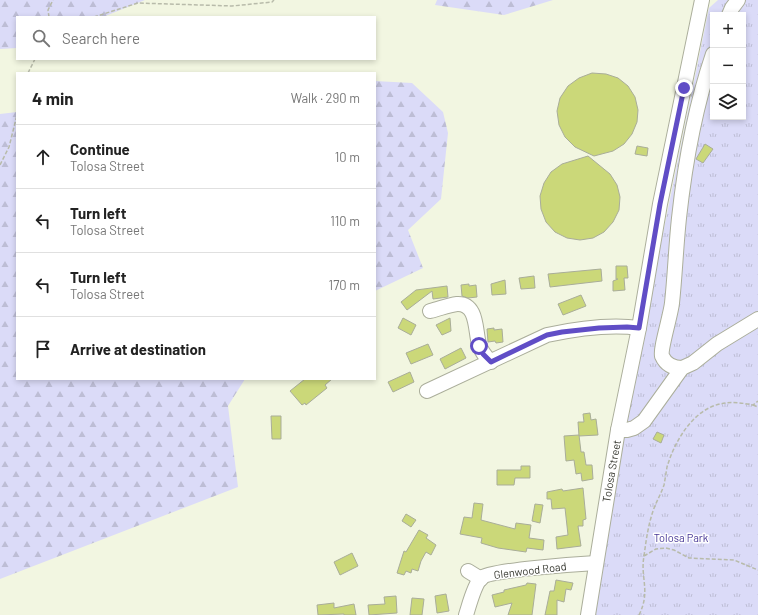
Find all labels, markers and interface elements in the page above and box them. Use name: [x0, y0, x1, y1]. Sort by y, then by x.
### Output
map controls: [710, 12, 746, 120]
button: +: [710, 12, 746, 48]
search box: [16, 16, 376, 60]
icon: search: [30, 27, 52, 49]
text: Search here: [62, 29, 140, 47]
button: −: [710, 48, 746, 84]
route end: [675, 79, 693, 97]
button: layers: [710, 84, 746, 120]
text: 4 min: [32, 88, 74, 108]
text: Walk · 290 m: [291, 90, 360, 106]
text: Continue: [70, 140, 130, 158]
icon: ahead: [32, 146, 54, 168]
text: 10 m: [335, 149, 360, 165]
text: Tolosa Street: [70, 158, 145, 174]
text: Turn left: [70, 204, 126, 222]
icon: left: [32, 210, 54, 232]
text: 110 m: [330, 213, 360, 229]
text: Tolosa Street: [70, 222, 145, 238]
text: Turn left: [70, 268, 126, 286]
icon: left: [32, 274, 54, 296]
text: 170 m: [329, 277, 360, 293]
text: Tolosa Street: [70, 286, 145, 302]
route start: [470, 337, 488, 355]
icon: arrive: [32, 338, 54, 360]
text: Arrive at destination: [70, 340, 206, 358]
street label: Tolosa Street: [599, 439, 623, 503]
park label: Tolosa Park: [654, 531, 709, 544]
street label: Glenwood Road: [493, 559, 567, 581]

